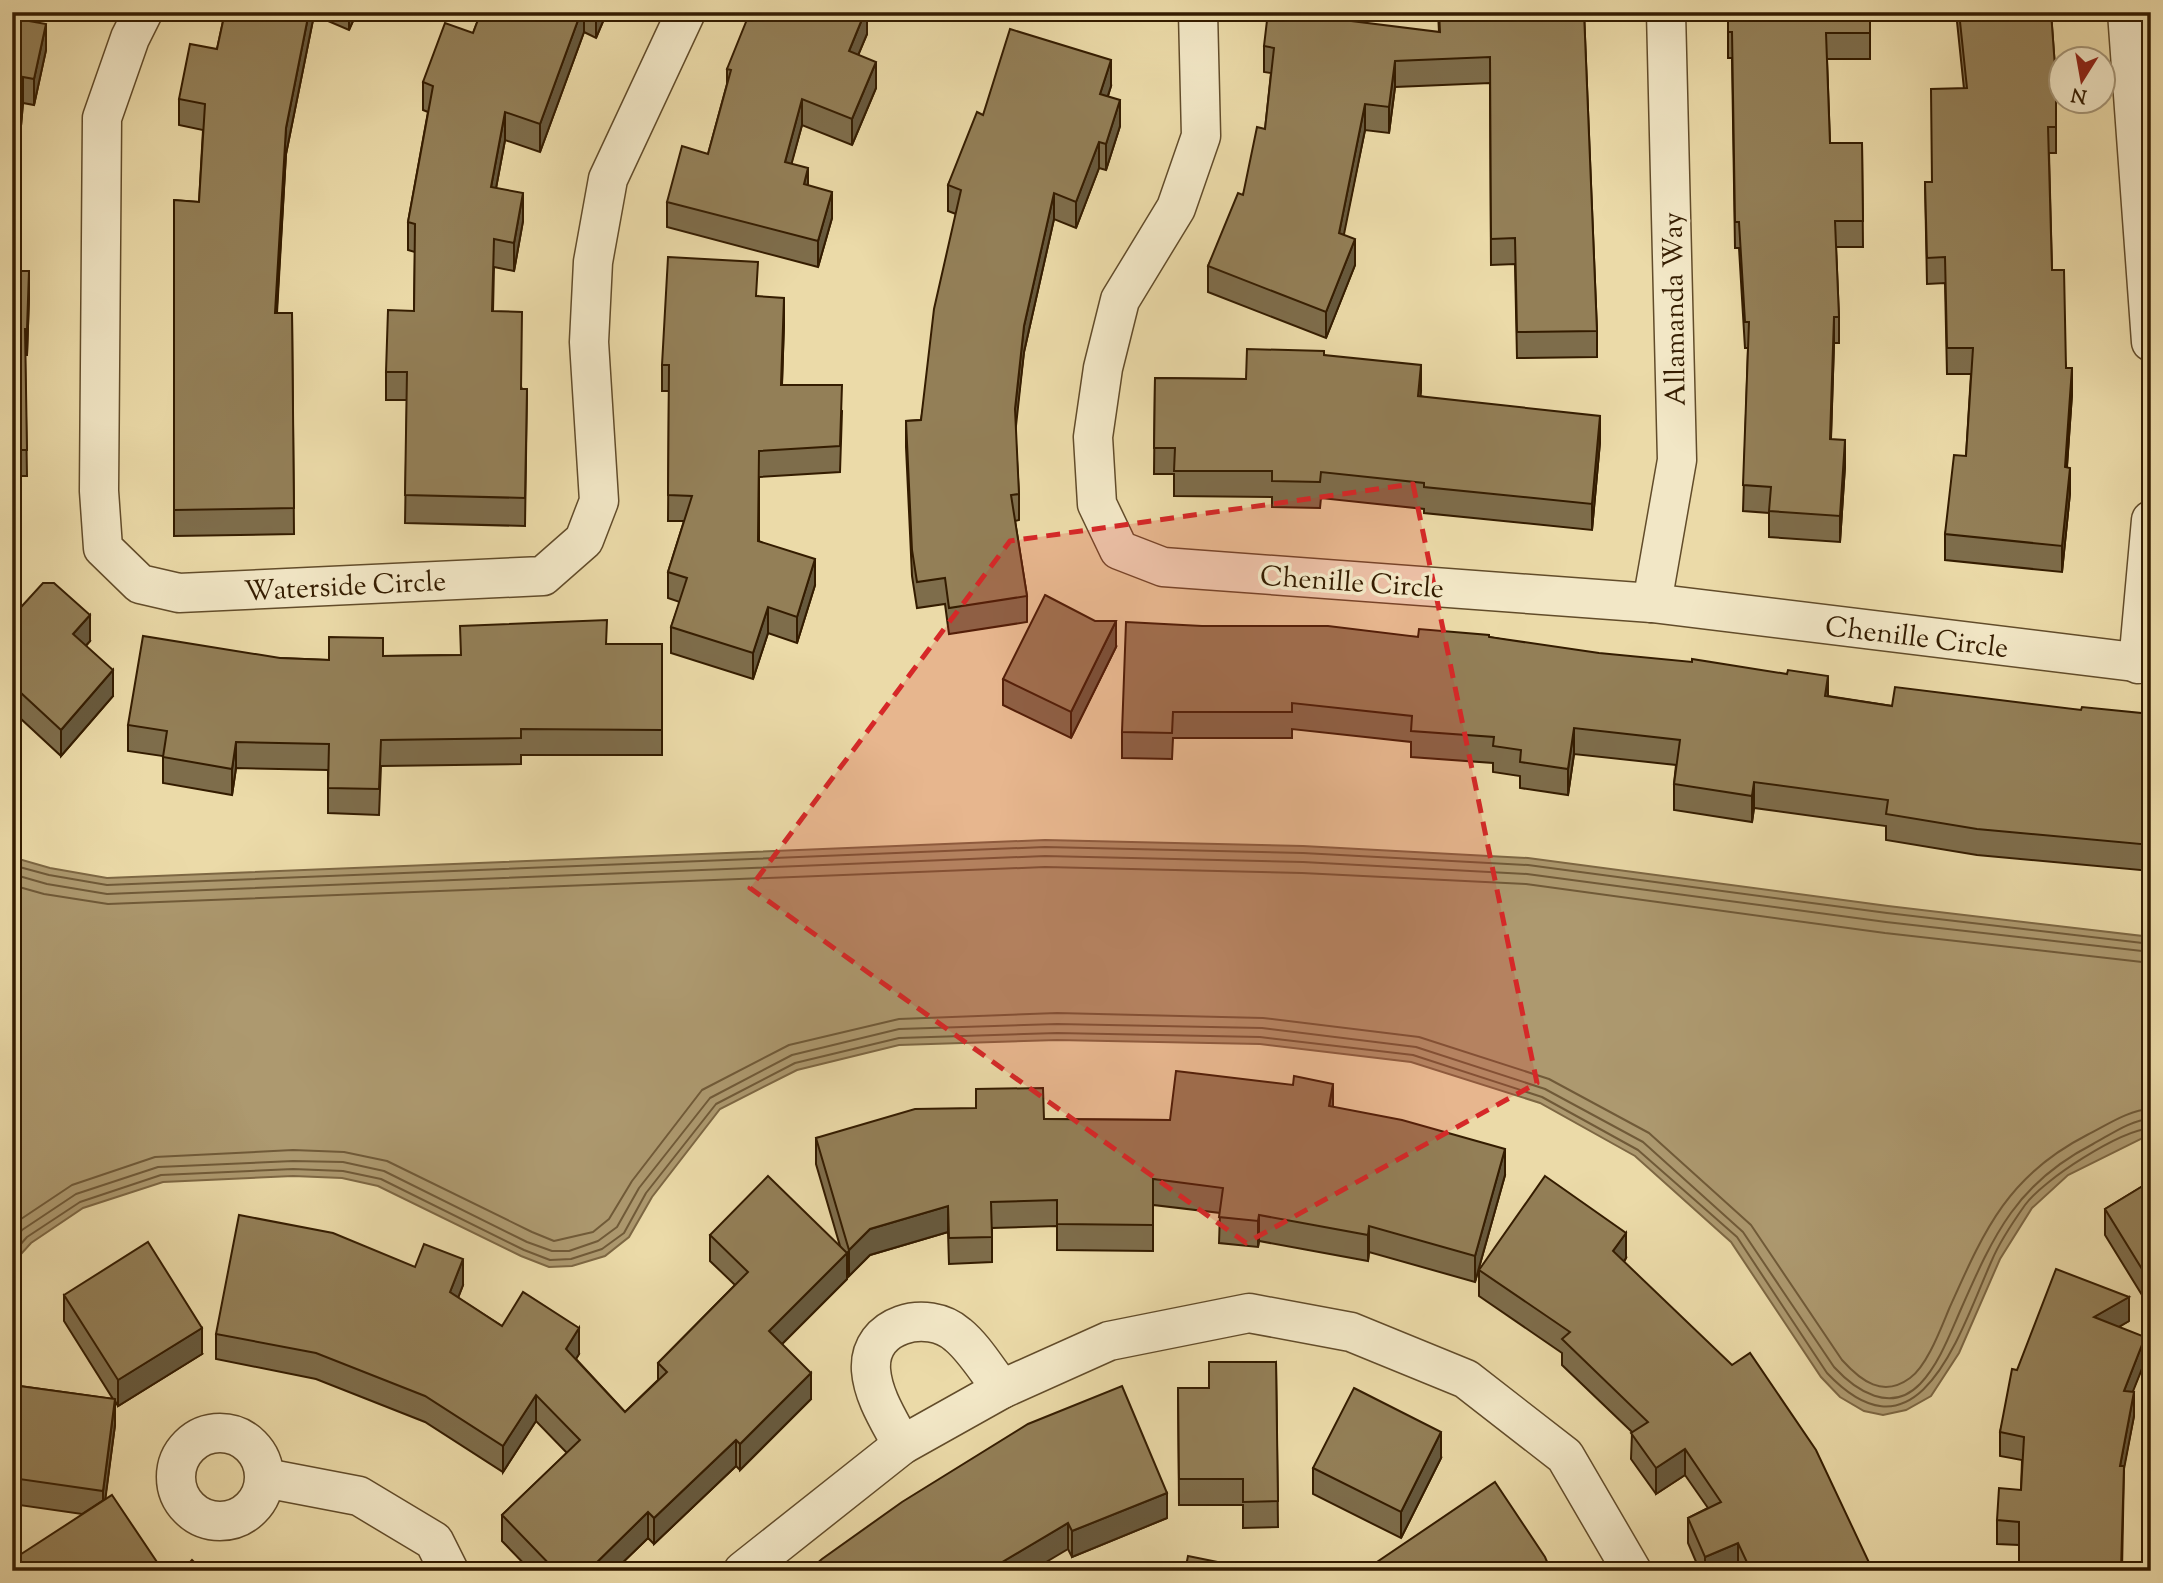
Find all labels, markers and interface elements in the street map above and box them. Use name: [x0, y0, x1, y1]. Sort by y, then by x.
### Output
north arrow: [2048, 46, 2118, 116]
text: N: [2069, 80, 2089, 109]
street label: Allamanda Way: [1654, 211, 1698, 406]
street label: Chenille Circle: [1258, 558, 1445, 610]
street label: Waterside Circle: [243, 563, 447, 613]
street label: Chenille Circle: [1823, 608, 2011, 670]

